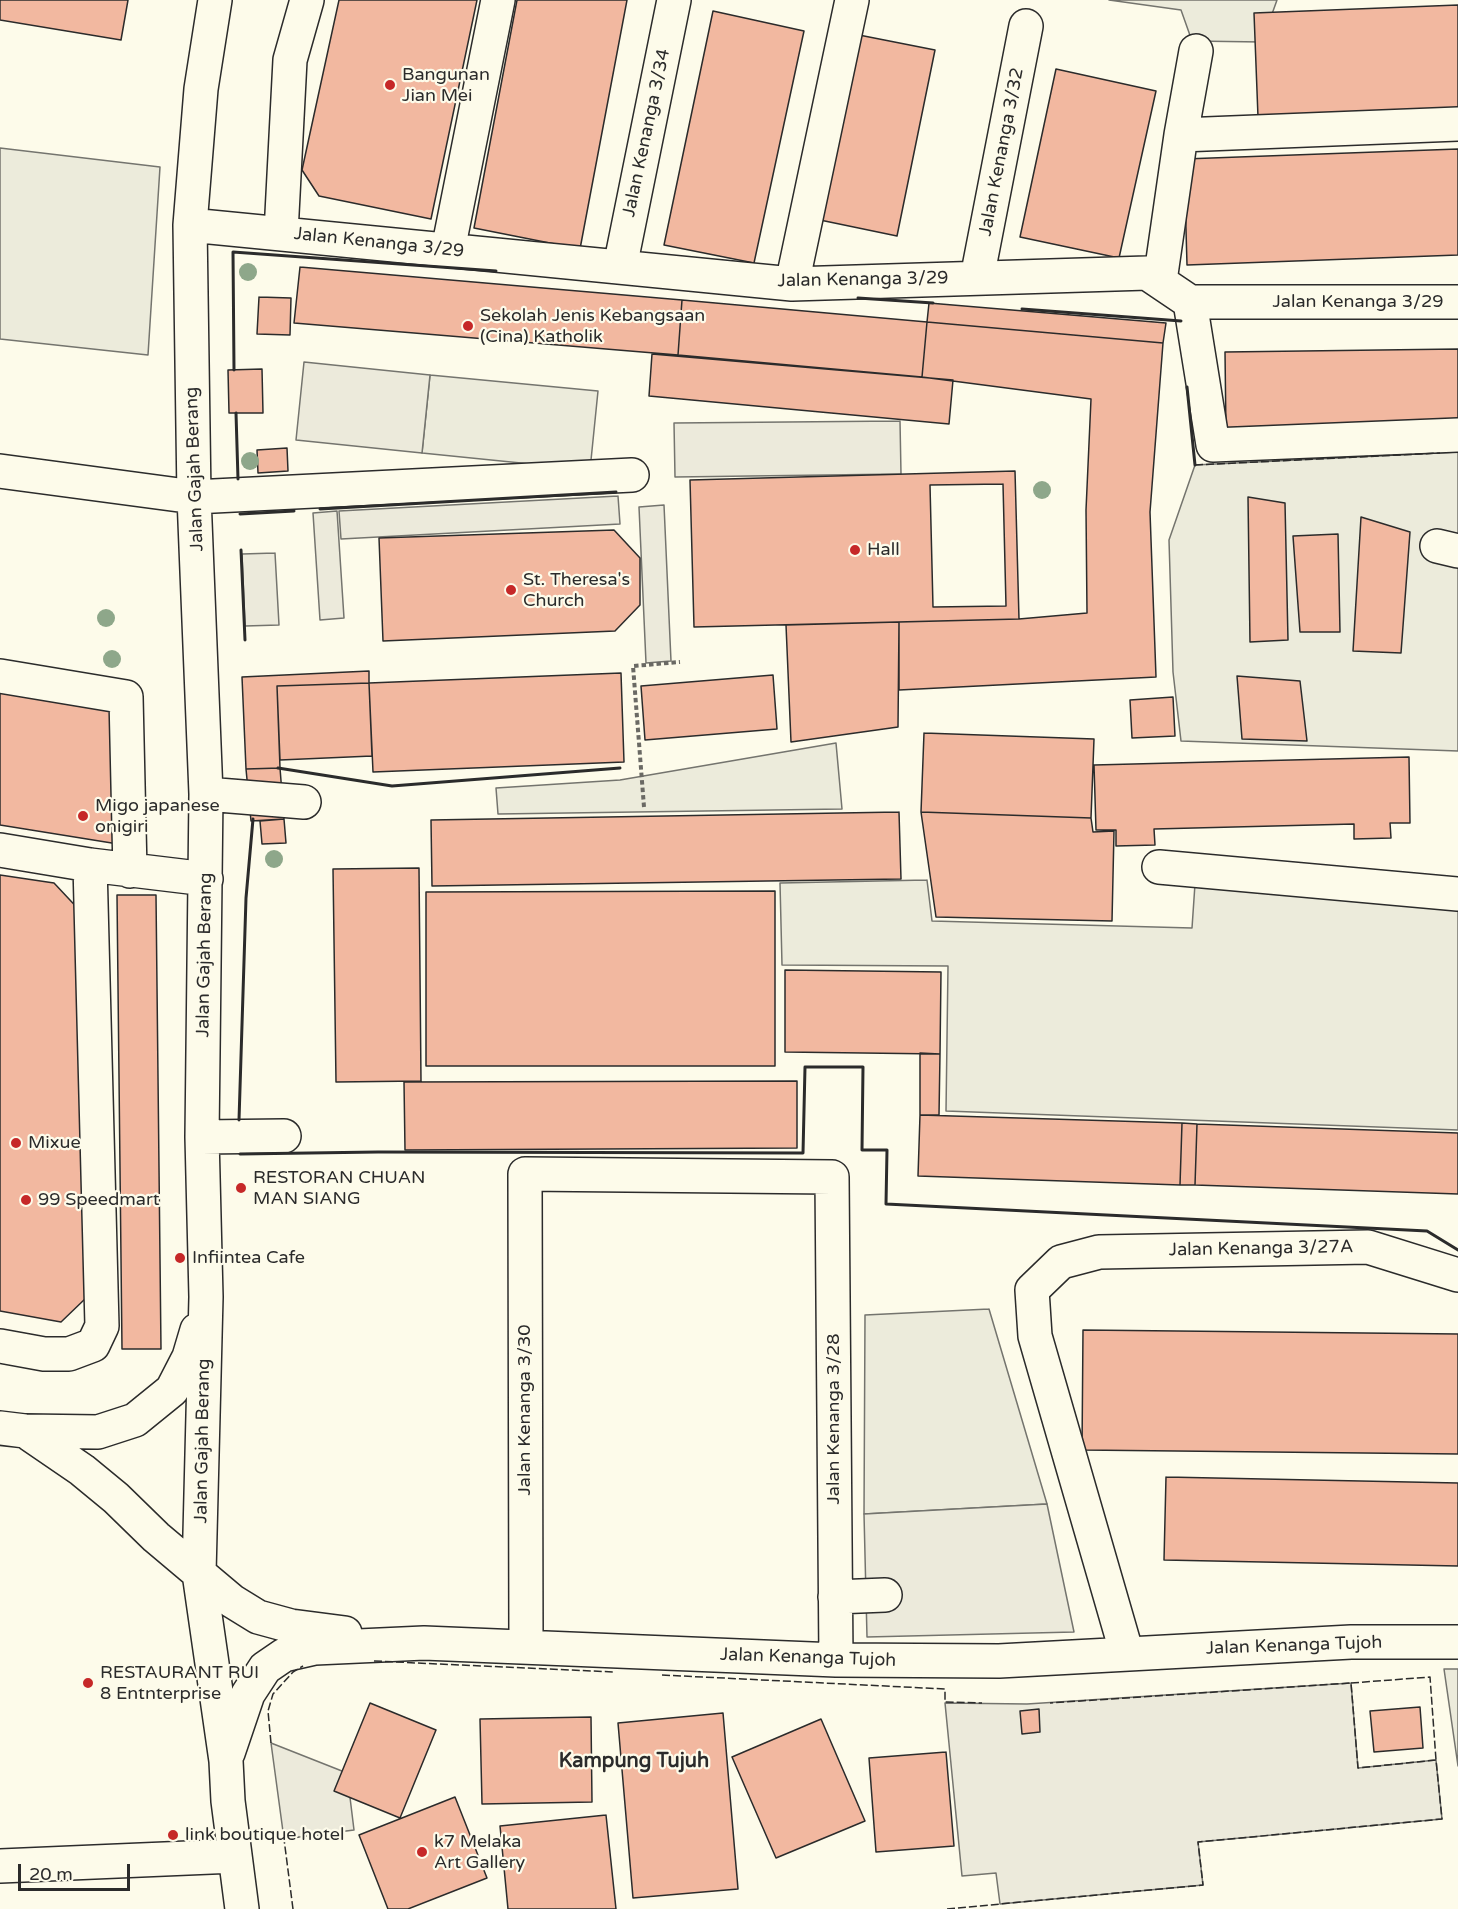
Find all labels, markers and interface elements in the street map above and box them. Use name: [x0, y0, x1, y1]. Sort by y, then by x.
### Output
street label: Jalan Kenanga 3/34: [619, 47, 675, 219]
place label: Bangunan Jian Mei: [402, 64, 490, 106]
street label: Jalan Kenanga 3/32: [975, 66, 1029, 238]
marker: Bangunan Jian Mei: [383, 78, 397, 92]
street label: Jalan Kenanga 3/29: [293, 223, 465, 263]
street label: Jalan Kenanga 3/29: [777, 268, 949, 292]
street label: Jalan Kenanga 3/29: [1272, 291, 1444, 313]
place label: Sekolah Jenis Kebangsaan (Cina) Katholik: [480, 305, 705, 348]
marker: Sekolah Jenis Kebangsaan (Cina) Katholik: [461, 319, 475, 333]
street label: Jalan Gajah Berang: [181, 386, 209, 552]
place label: Hall: [867, 539, 900, 561]
marker: Hall: [848, 543, 862, 557]
place label: St. Theresa's Church: [523, 569, 630, 612]
marker: St. Theresa's Church: [504, 583, 518, 597]
place label: Migo japanese onigiri: [95, 795, 220, 838]
marker: Migo japanese onigiri: [76, 809, 90, 823]
street label: Jalan Gajah Berang: [193, 872, 217, 1038]
place label: Mixue: [28, 1132, 81, 1154]
marker: Mixue: [9, 1136, 23, 1150]
place label: RESTORAN CHUAN MAN SIANG: [253, 1167, 426, 1210]
marker: RESTORAN CHUAN MAN SIANG: [234, 1181, 248, 1195]
place label: 99 Speedmart: [38, 1189, 160, 1211]
marker: 99 Speedmart: [19, 1193, 33, 1207]
street label: Jalan Kenanga 3/27A: [1169, 1237, 1353, 1261]
place label: Infiintea Cafe: [192, 1247, 305, 1269]
marker: Infiintea Cafe: [173, 1251, 187, 1265]
street label: Jalan Kenanga 3/30: [514, 1324, 536, 1496]
street label: Jalan Kenanga 3/28: [823, 1333, 845, 1505]
street label: Jalan Gajah Berang: [191, 1358, 215, 1524]
street label: Jalan Kenanga Tujoh: [1205, 1632, 1383, 1660]
street label: Jalan Kenanga Tujoh: [719, 1644, 897, 1672]
place label: RESTAURANT RUI 8 Entnterprise: [100, 1662, 259, 1704]
marker: RESTAURANT RUI 8 Entnterprise: [81, 1676, 95, 1690]
district label: Kampung Tujuh: [559, 1750, 709, 1774]
place label: link boutique hotel: [185, 1824, 344, 1846]
marker: link boutique hotel: [166, 1828, 180, 1842]
place label: k7 Melaka Art Gallery: [434, 1831, 525, 1874]
marker: k7 Melaka Art Gallery: [415, 1845, 429, 1859]
scale bar: [21, 1852, 134, 1890]
text: 20 m: [29, 1863, 73, 1885]

